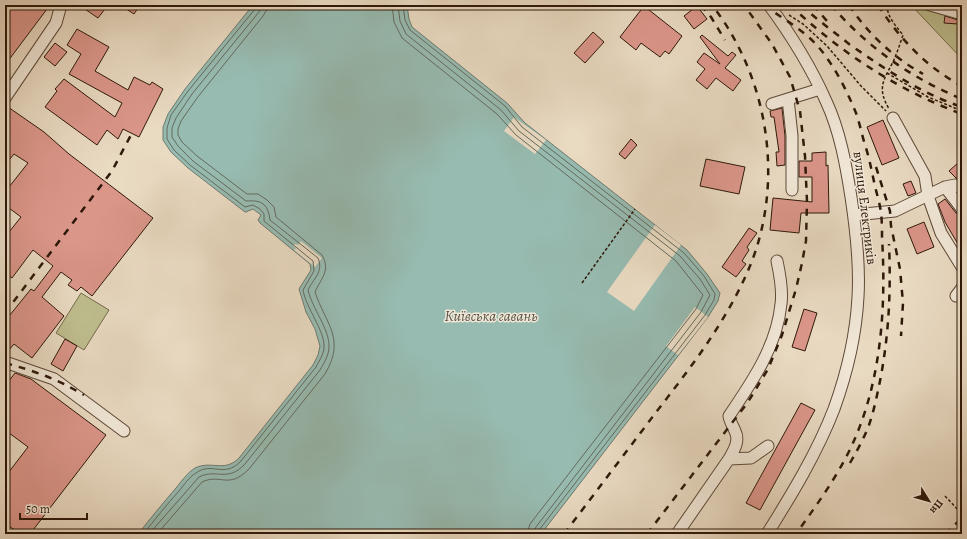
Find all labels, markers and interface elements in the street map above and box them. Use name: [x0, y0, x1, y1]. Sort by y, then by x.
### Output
street label: вулиця Електриків: [849, 150, 881, 266]
water label: Київська гавань: [445, 306, 537, 326]
north arrow: [909, 481, 949, 521]
scale bar: [20, 495, 87, 521]
text: Пн: [926, 496, 947, 517]
text: 50 m: [26, 501, 50, 517]

